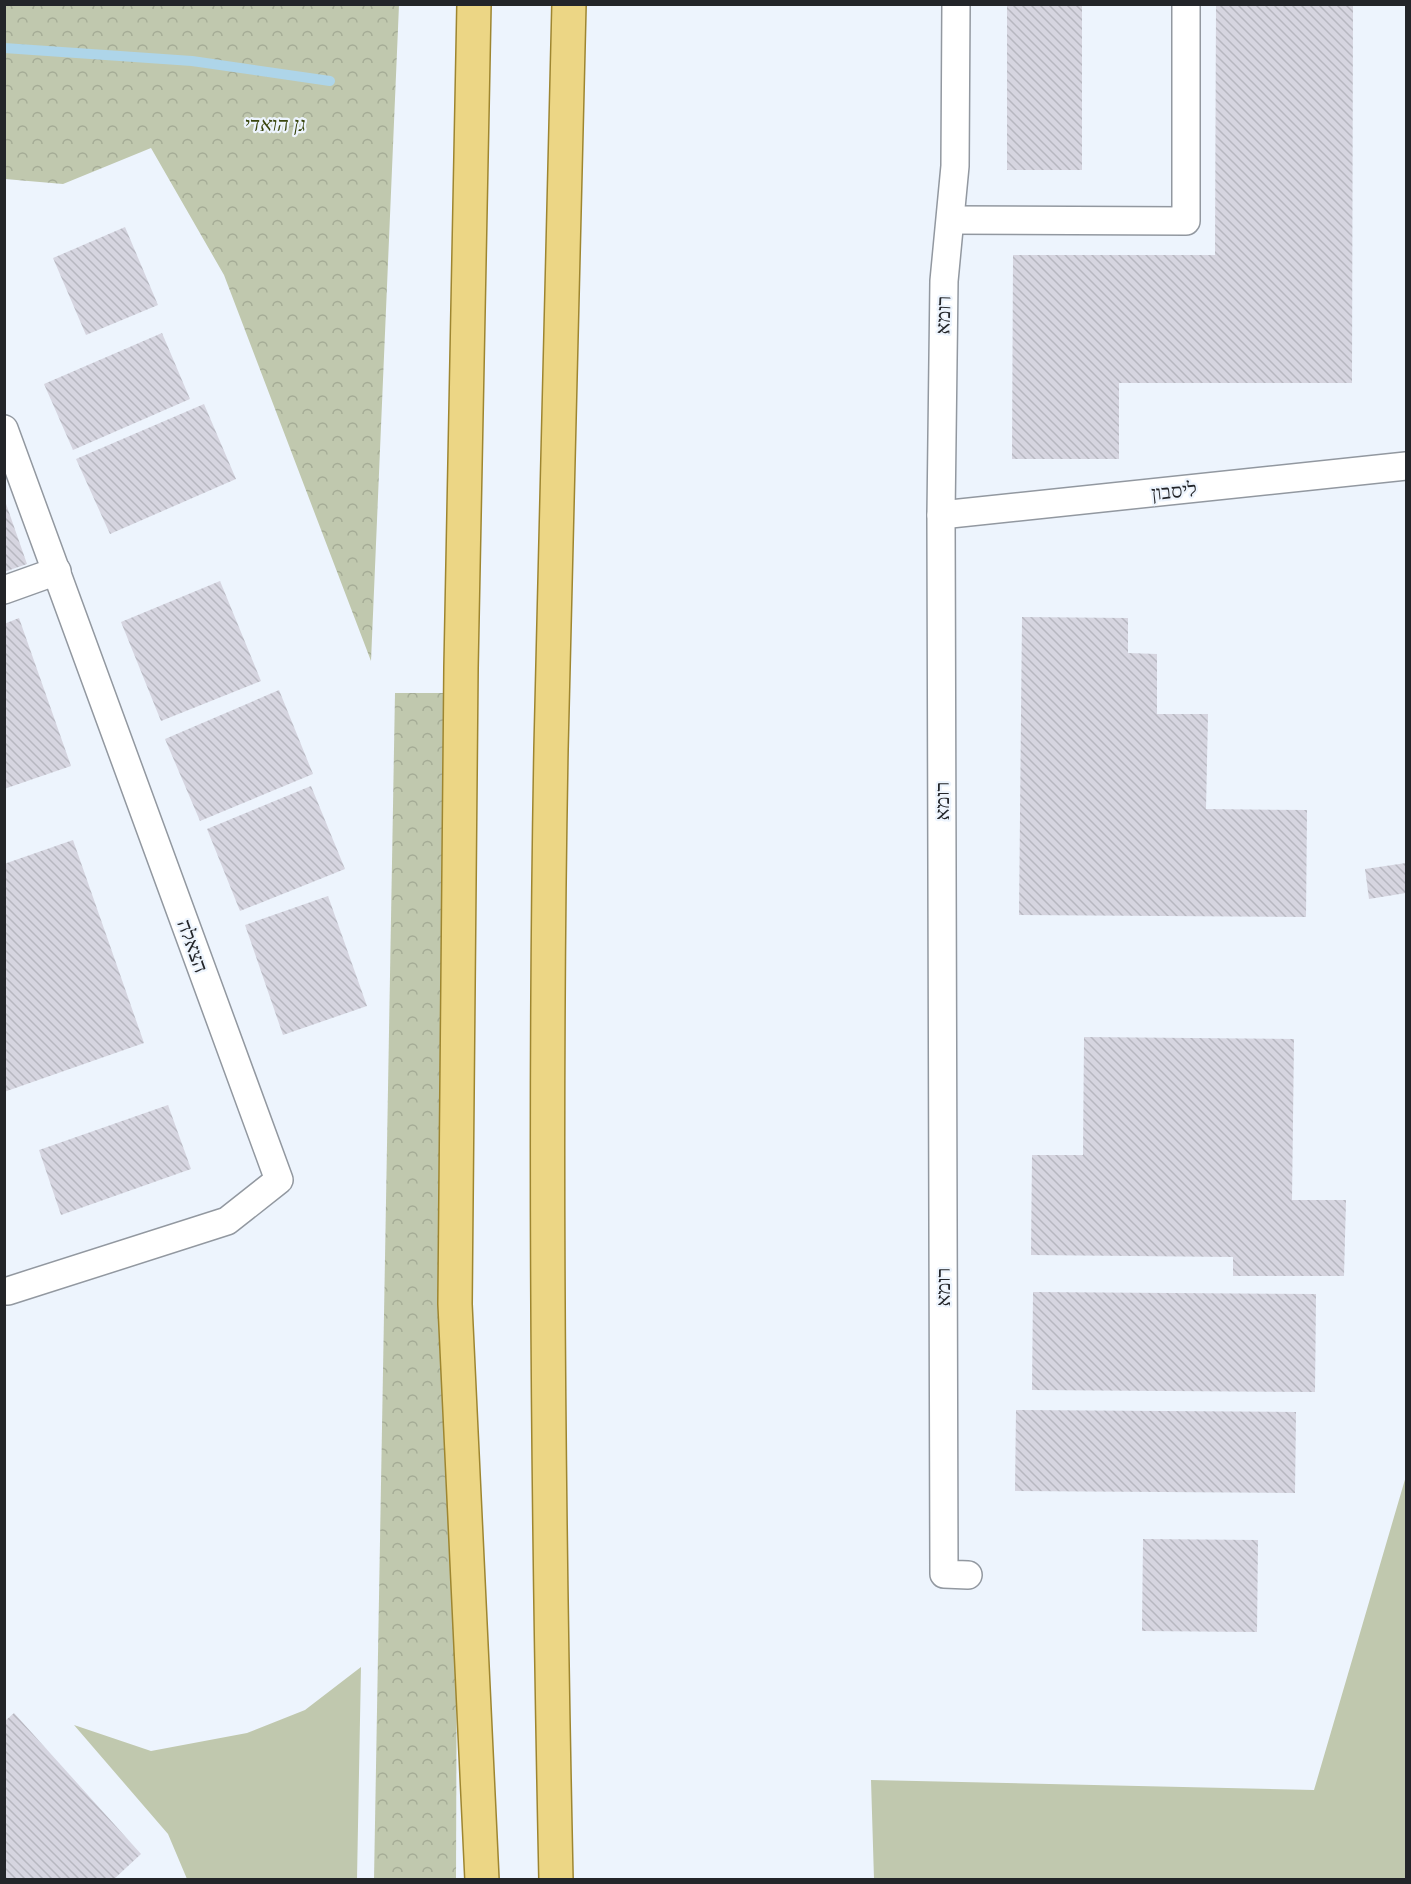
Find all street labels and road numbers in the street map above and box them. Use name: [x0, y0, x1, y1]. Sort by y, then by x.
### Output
street label: רומא: [931, 295, 955, 335]
street label: ליסבון: [1150, 478, 1198, 504]
street label: רומא: [931, 782, 953, 820]
street label: הצאלה: [173, 916, 213, 976]
street label: רומא: [932, 1268, 954, 1306]

